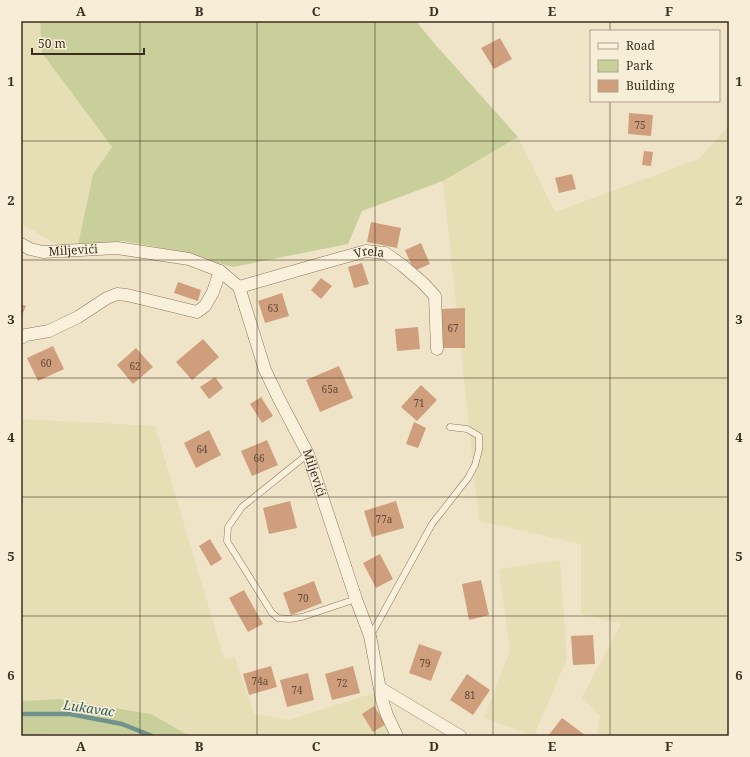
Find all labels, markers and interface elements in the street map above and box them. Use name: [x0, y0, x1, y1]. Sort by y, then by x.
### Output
text: A: [76, 2, 86, 20]
text: B: [195, 2, 204, 20]
text: C: [312, 2, 321, 20]
text: D: [429, 2, 439, 20]
text: E: [548, 2, 557, 20]
text: F: [665, 2, 673, 20]
scale bar: [32, 30, 144, 56]
legend: [590, 30, 720, 102]
text: 50 m: [38, 35, 66, 52]
text: Road: [626, 37, 656, 54]
text: Park: [626, 57, 654, 74]
text: 1: [7, 72, 15, 90]
text: 1: [735, 72, 743, 90]
text: Building: [626, 77, 675, 94]
house number: 75: [634, 118, 646, 132]
text: 2: [7, 191, 15, 209]
text: 2: [735, 191, 743, 209]
street label: Miljevići: [48, 240, 99, 260]
street label: Vrela: [352, 242, 385, 262]
house number: 63: [267, 301, 279, 315]
text: 3: [7, 310, 15, 328]
text: 3: [735, 310, 743, 328]
house number: 67: [447, 321, 459, 335]
house number: 60: [40, 356, 52, 370]
house number: 62: [129, 359, 141, 373]
house number: 65a: [322, 382, 339, 396]
house number: 71: [413, 396, 425, 410]
text: 4: [7, 428, 15, 446]
text: 4: [735, 428, 743, 446]
house number: 64: [196, 442, 208, 456]
street label: Miljevići: [299, 447, 331, 499]
house number: 66: [253, 451, 265, 465]
house number: 77a: [376, 512, 393, 526]
text: 5: [7, 547, 15, 565]
text: 5: [735, 547, 743, 565]
house number: 70: [297, 591, 309, 605]
house number: 79: [419, 656, 431, 670]
text: 6: [7, 666, 15, 684]
text: 6: [735, 666, 743, 684]
house number: 74a: [252, 674, 269, 688]
house number: 72: [336, 676, 348, 690]
house number: 74: [291, 683, 303, 697]
house number: 81: [464, 688, 476, 702]
water label: Lukavac: [61, 695, 116, 721]
text: A: [76, 737, 86, 755]
text: B: [195, 737, 204, 755]
text: C: [312, 737, 321, 755]
text: D: [429, 737, 439, 755]
text: E: [548, 737, 557, 755]
text: F: [665, 737, 673, 755]

